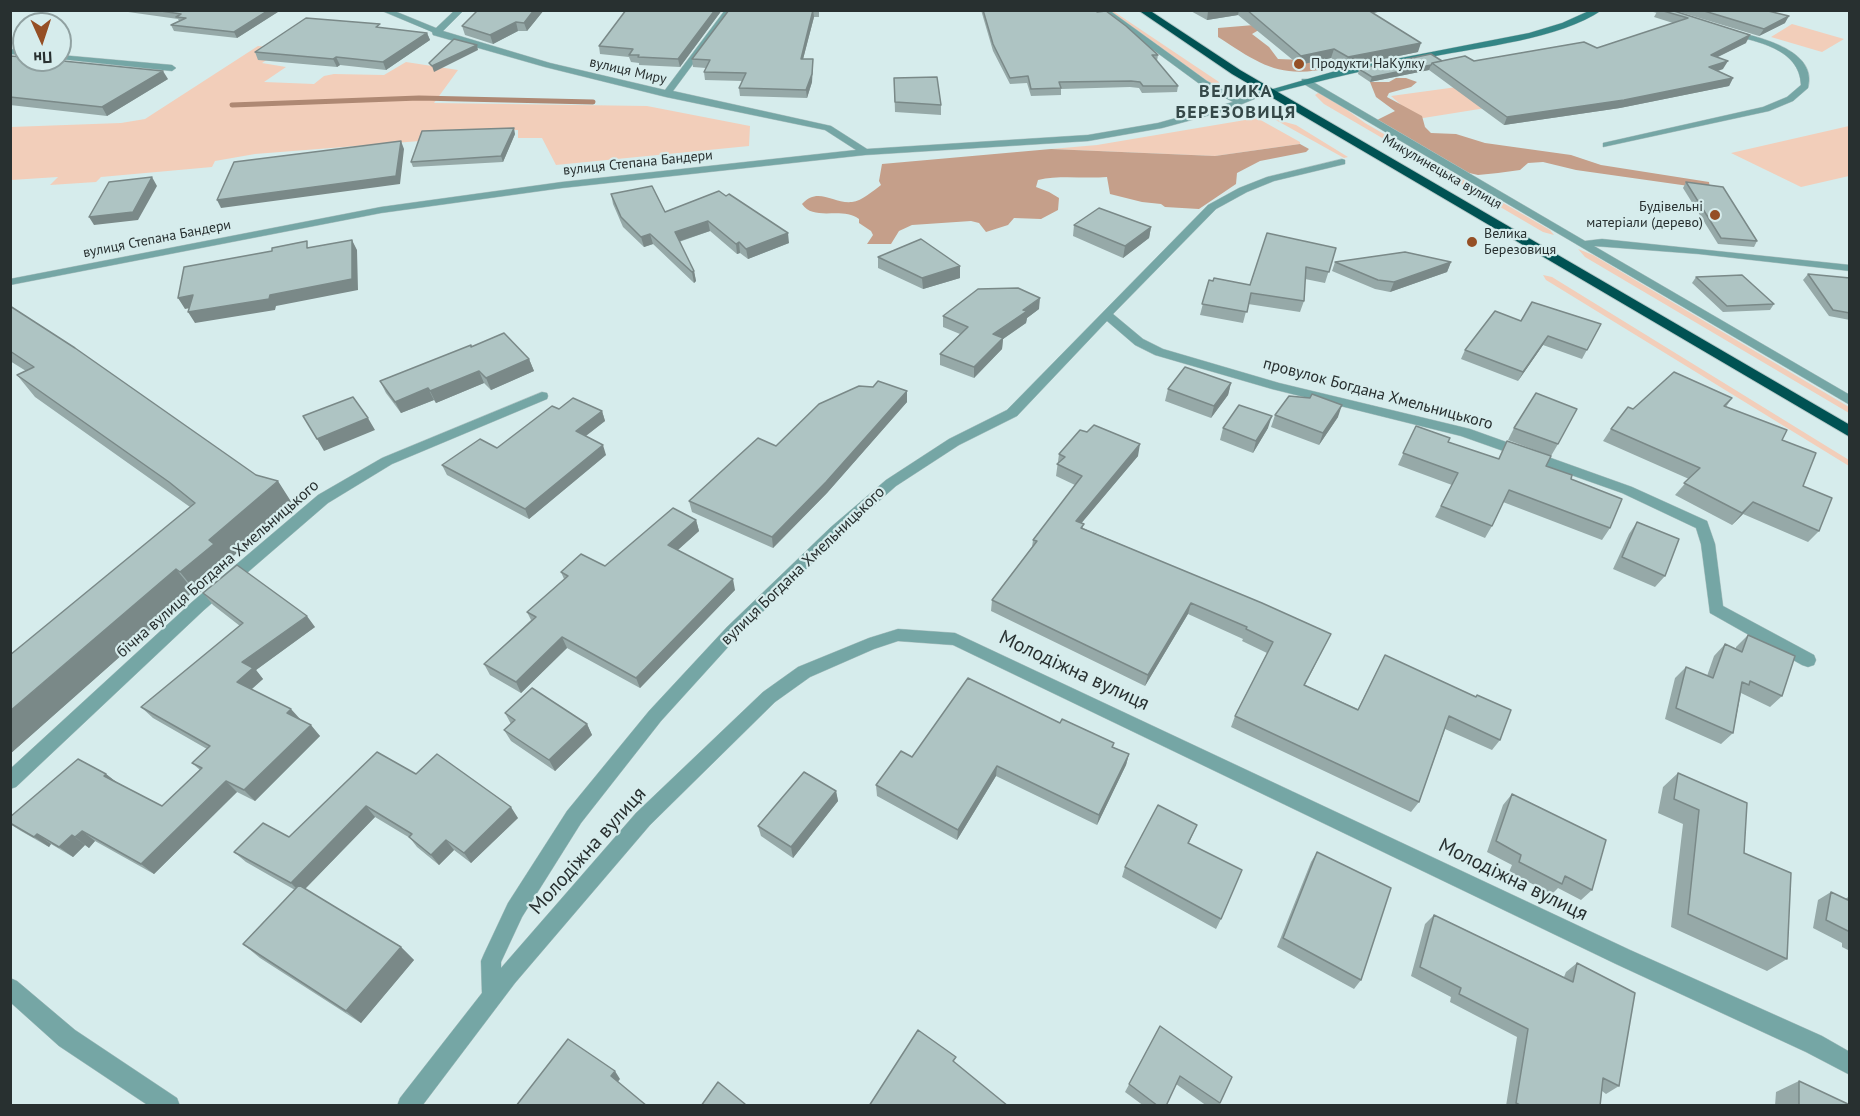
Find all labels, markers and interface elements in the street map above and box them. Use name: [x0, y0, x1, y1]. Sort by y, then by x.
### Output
north arrow: [12, 12, 72, 72]
text: Пн: [33, 47, 53, 68]
street label: вулиця Миру: [588, 54, 668, 88]
place label: Продукти НаКулку: [1311, 56, 1424, 72]
marker: Продукти НаКулку: [1292, 57, 1306, 71]
district label: ВЕЛИКА БЕРЕЗОВИЦЯ: [1175, 81, 1297, 124]
street label: Микулинецька вулиця: [1379, 131, 1505, 213]
street label: вулиця Степана Бандери: [562, 147, 714, 179]
place label: Будівельні матеріали (дерево): [1586, 199, 1703, 232]
marker: Будівельні матеріали (дерево): [1708, 208, 1722, 222]
street label: вулиця Степана Бандери: [82, 216, 232, 262]
place label: Велика Березовиця: [1484, 226, 1556, 258]
marker: Велика Березовиця: [1465, 235, 1479, 249]
street label: провулок Богдана Хмельницького: [1261, 354, 1495, 434]
street label: бічна вулиця Богдана Хмельницького: [113, 476, 323, 662]
street label: вулиця Богдана Хмельницького: [717, 483, 889, 649]
street label: Молодіжна вулиця: [995, 626, 1153, 716]
street label: Молодіжна вулиця: [525, 782, 651, 920]
street label: Молодіжна вулиця: [1435, 833, 1591, 927]

